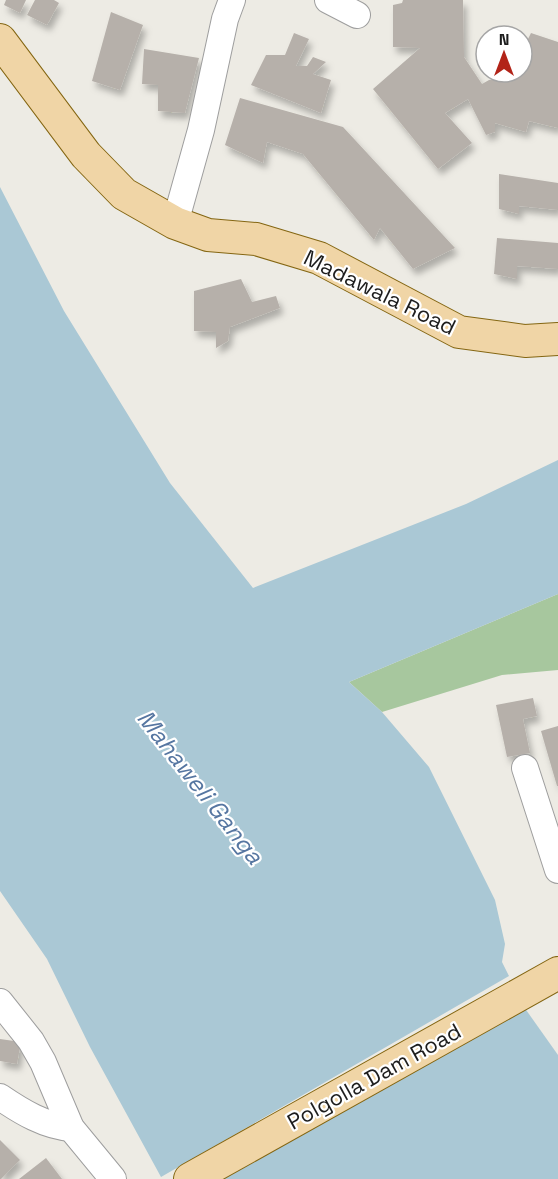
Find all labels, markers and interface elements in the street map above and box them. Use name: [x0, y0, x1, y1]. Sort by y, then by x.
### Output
north arrow: [474, 24, 534, 84]
text: N: [499, 29, 509, 50]
street label: Madawala Road: [299, 243, 461, 341]
water label: Mahaweli Ganga: [130, 703, 270, 870]
street label: Polgolla Dam Road: [282, 1017, 466, 1135]

